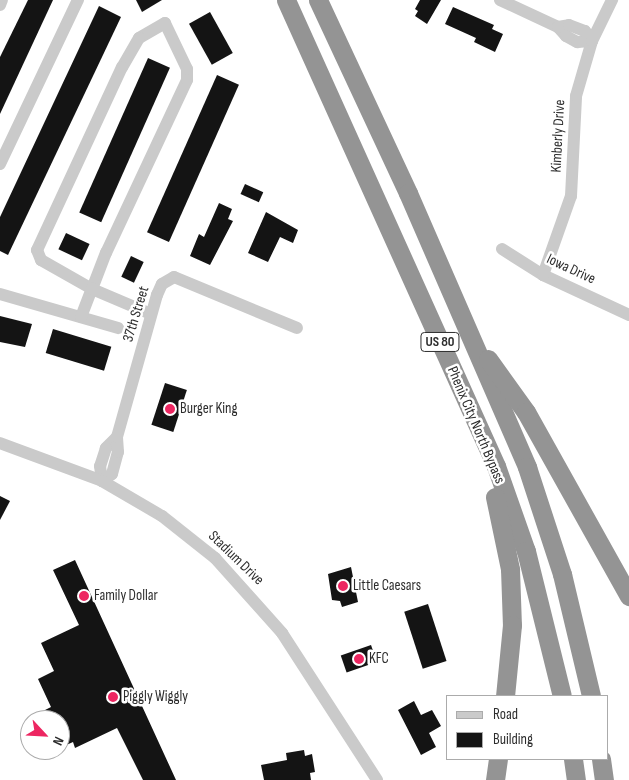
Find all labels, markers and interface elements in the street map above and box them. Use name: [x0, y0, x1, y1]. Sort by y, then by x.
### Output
street label: Kimberly Drive: [547, 99, 569, 173]
street label: Iowa Drive: [544, 250, 598, 288]
street label: 37th Street: [119, 284, 153, 344]
road number: US 80: [420, 331, 460, 354]
street label: Phenix City North Bypass: [443, 364, 509, 486]
place label: Burger King: [180, 400, 238, 418]
marker: Burger King: [164, 403, 176, 415]
street label: Stadium Drive: [204, 527, 268, 589]
place label: Little Caesars: [353, 577, 421, 595]
marker: Little Caesars: [337, 580, 349, 592]
place label: Family Dollar: [94, 587, 158, 605]
marker: Family Dollar: [78, 590, 90, 602]
place label: KFC: [369, 650, 389, 668]
marker: KFC: [353, 653, 365, 665]
place label: Piggly Wiggly: [123, 688, 188, 706]
marker: Piggly Wiggly: [107, 691, 119, 703]
legend: [446, 695, 609, 760]
text: Road: [493, 705, 518, 724]
north arrow: [20, 710, 70, 760]
text: Building: [493, 730, 533, 749]
text: N: [49, 734, 67, 748]

